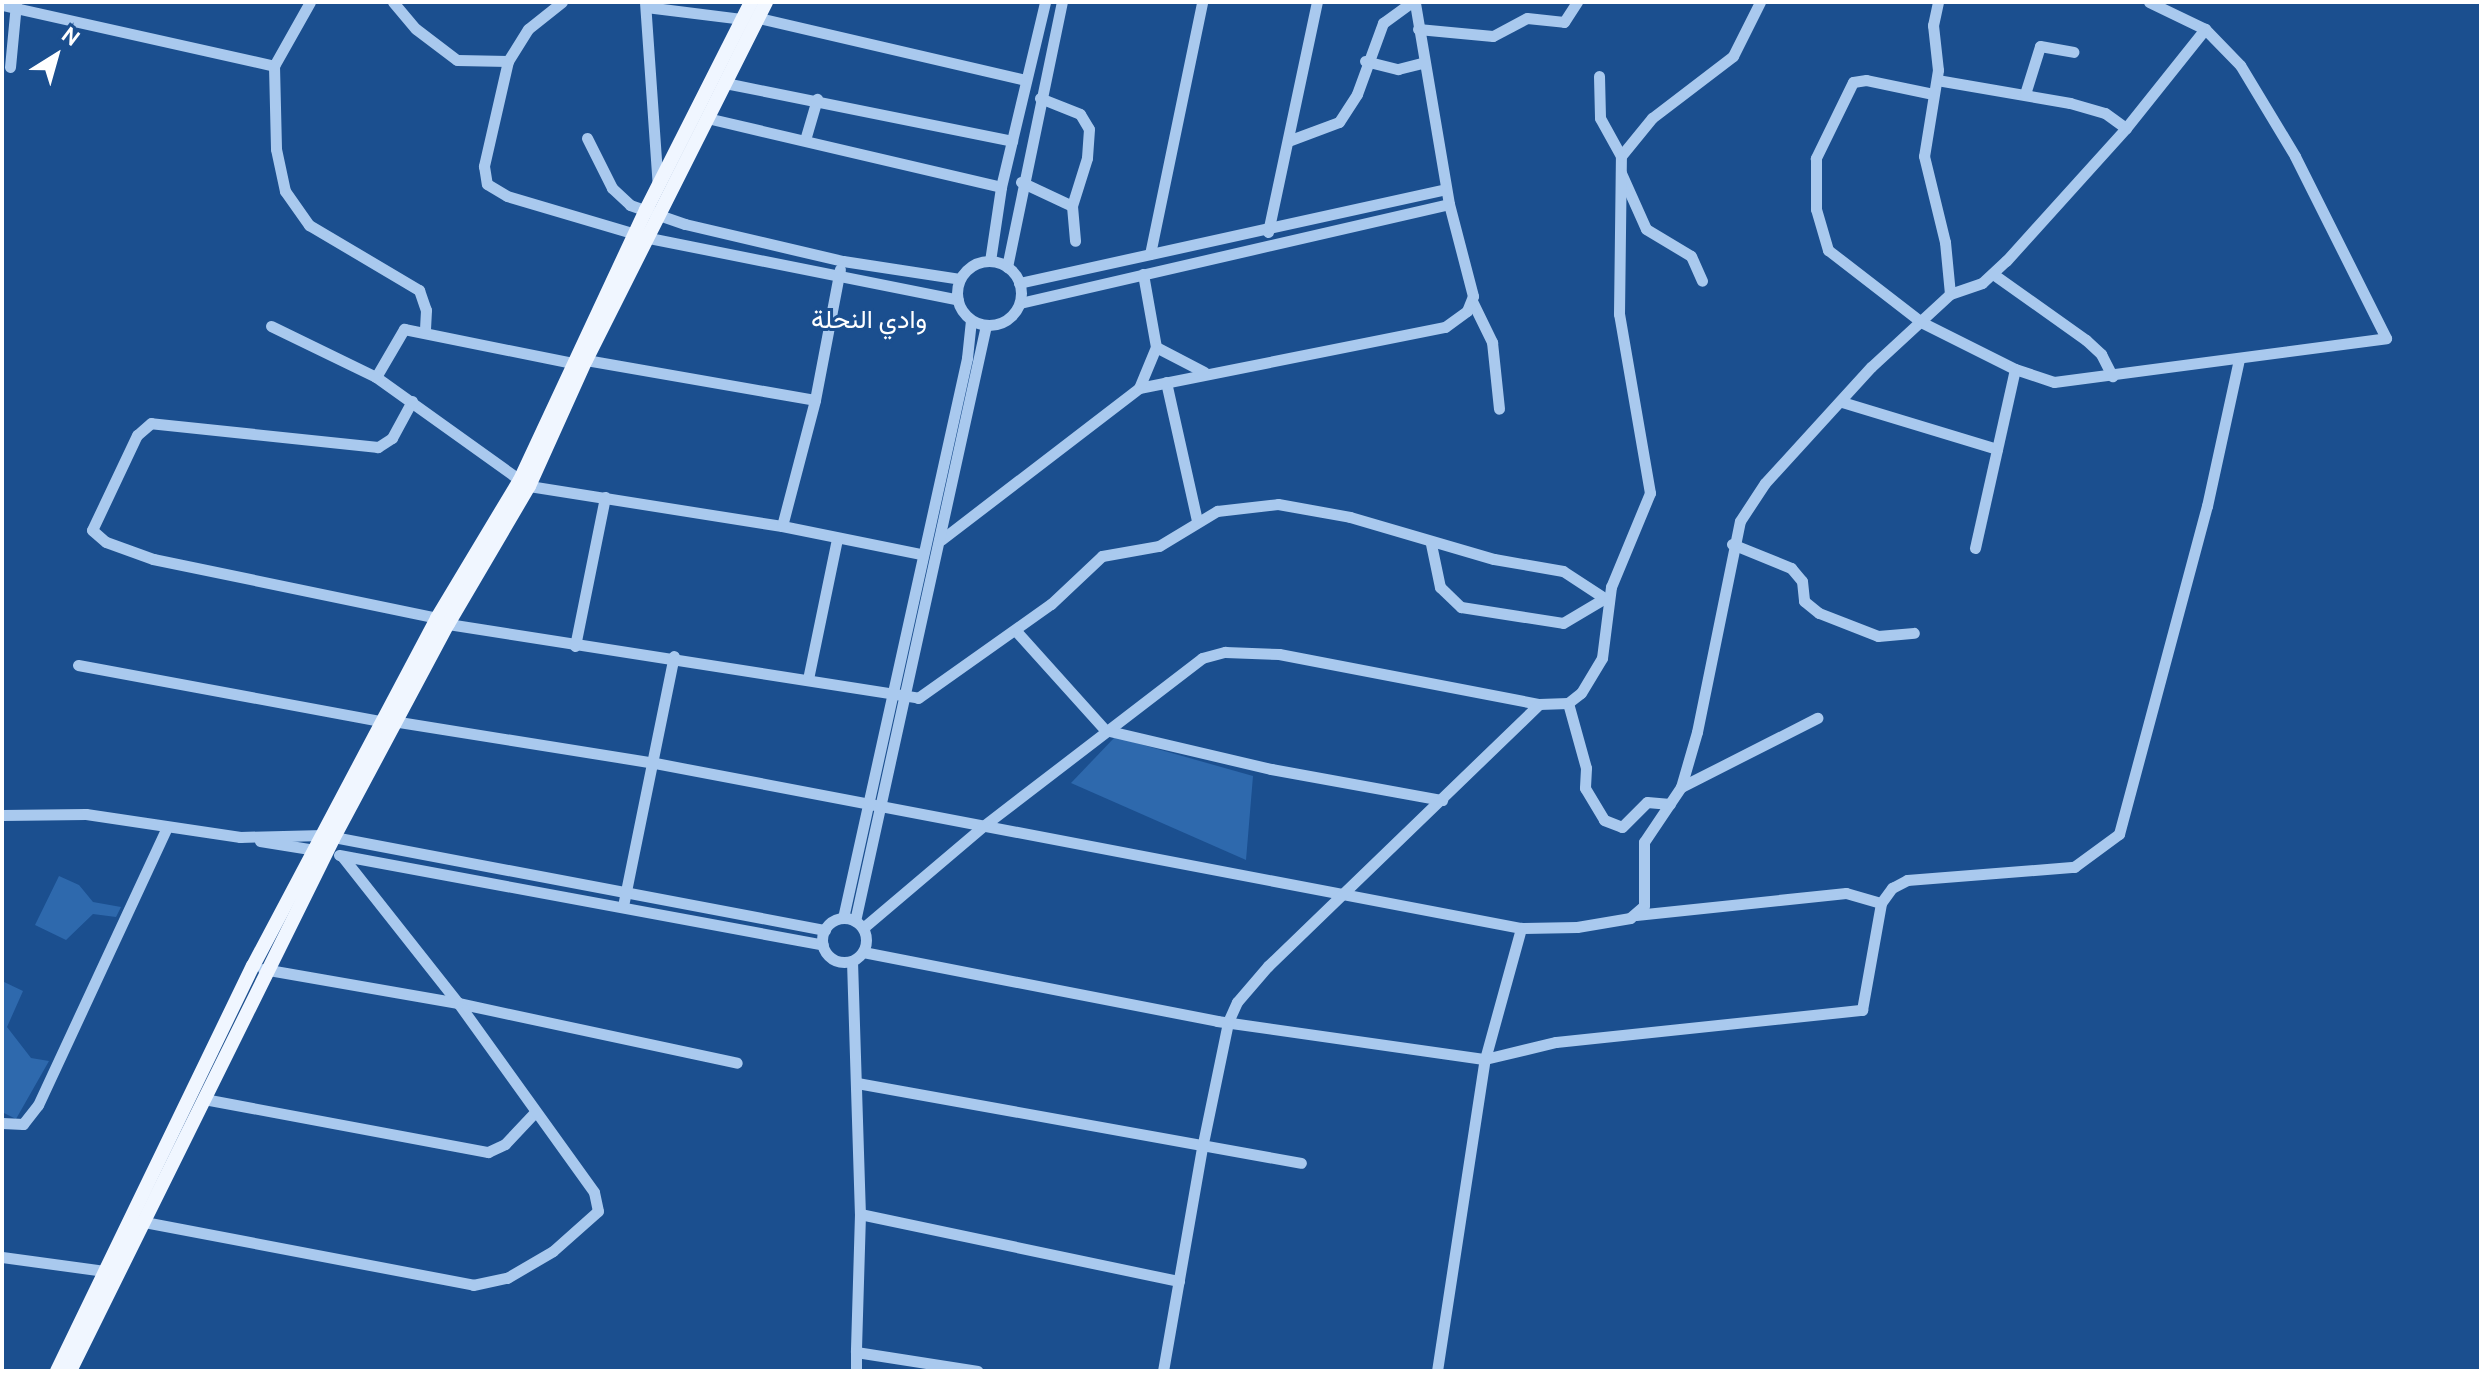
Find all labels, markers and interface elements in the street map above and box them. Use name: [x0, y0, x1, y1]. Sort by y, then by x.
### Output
north arrow: [16, 16, 96, 96]
text: N: [56, 21, 85, 52]
district label: وادي النحلة: [811, 304, 927, 336]

